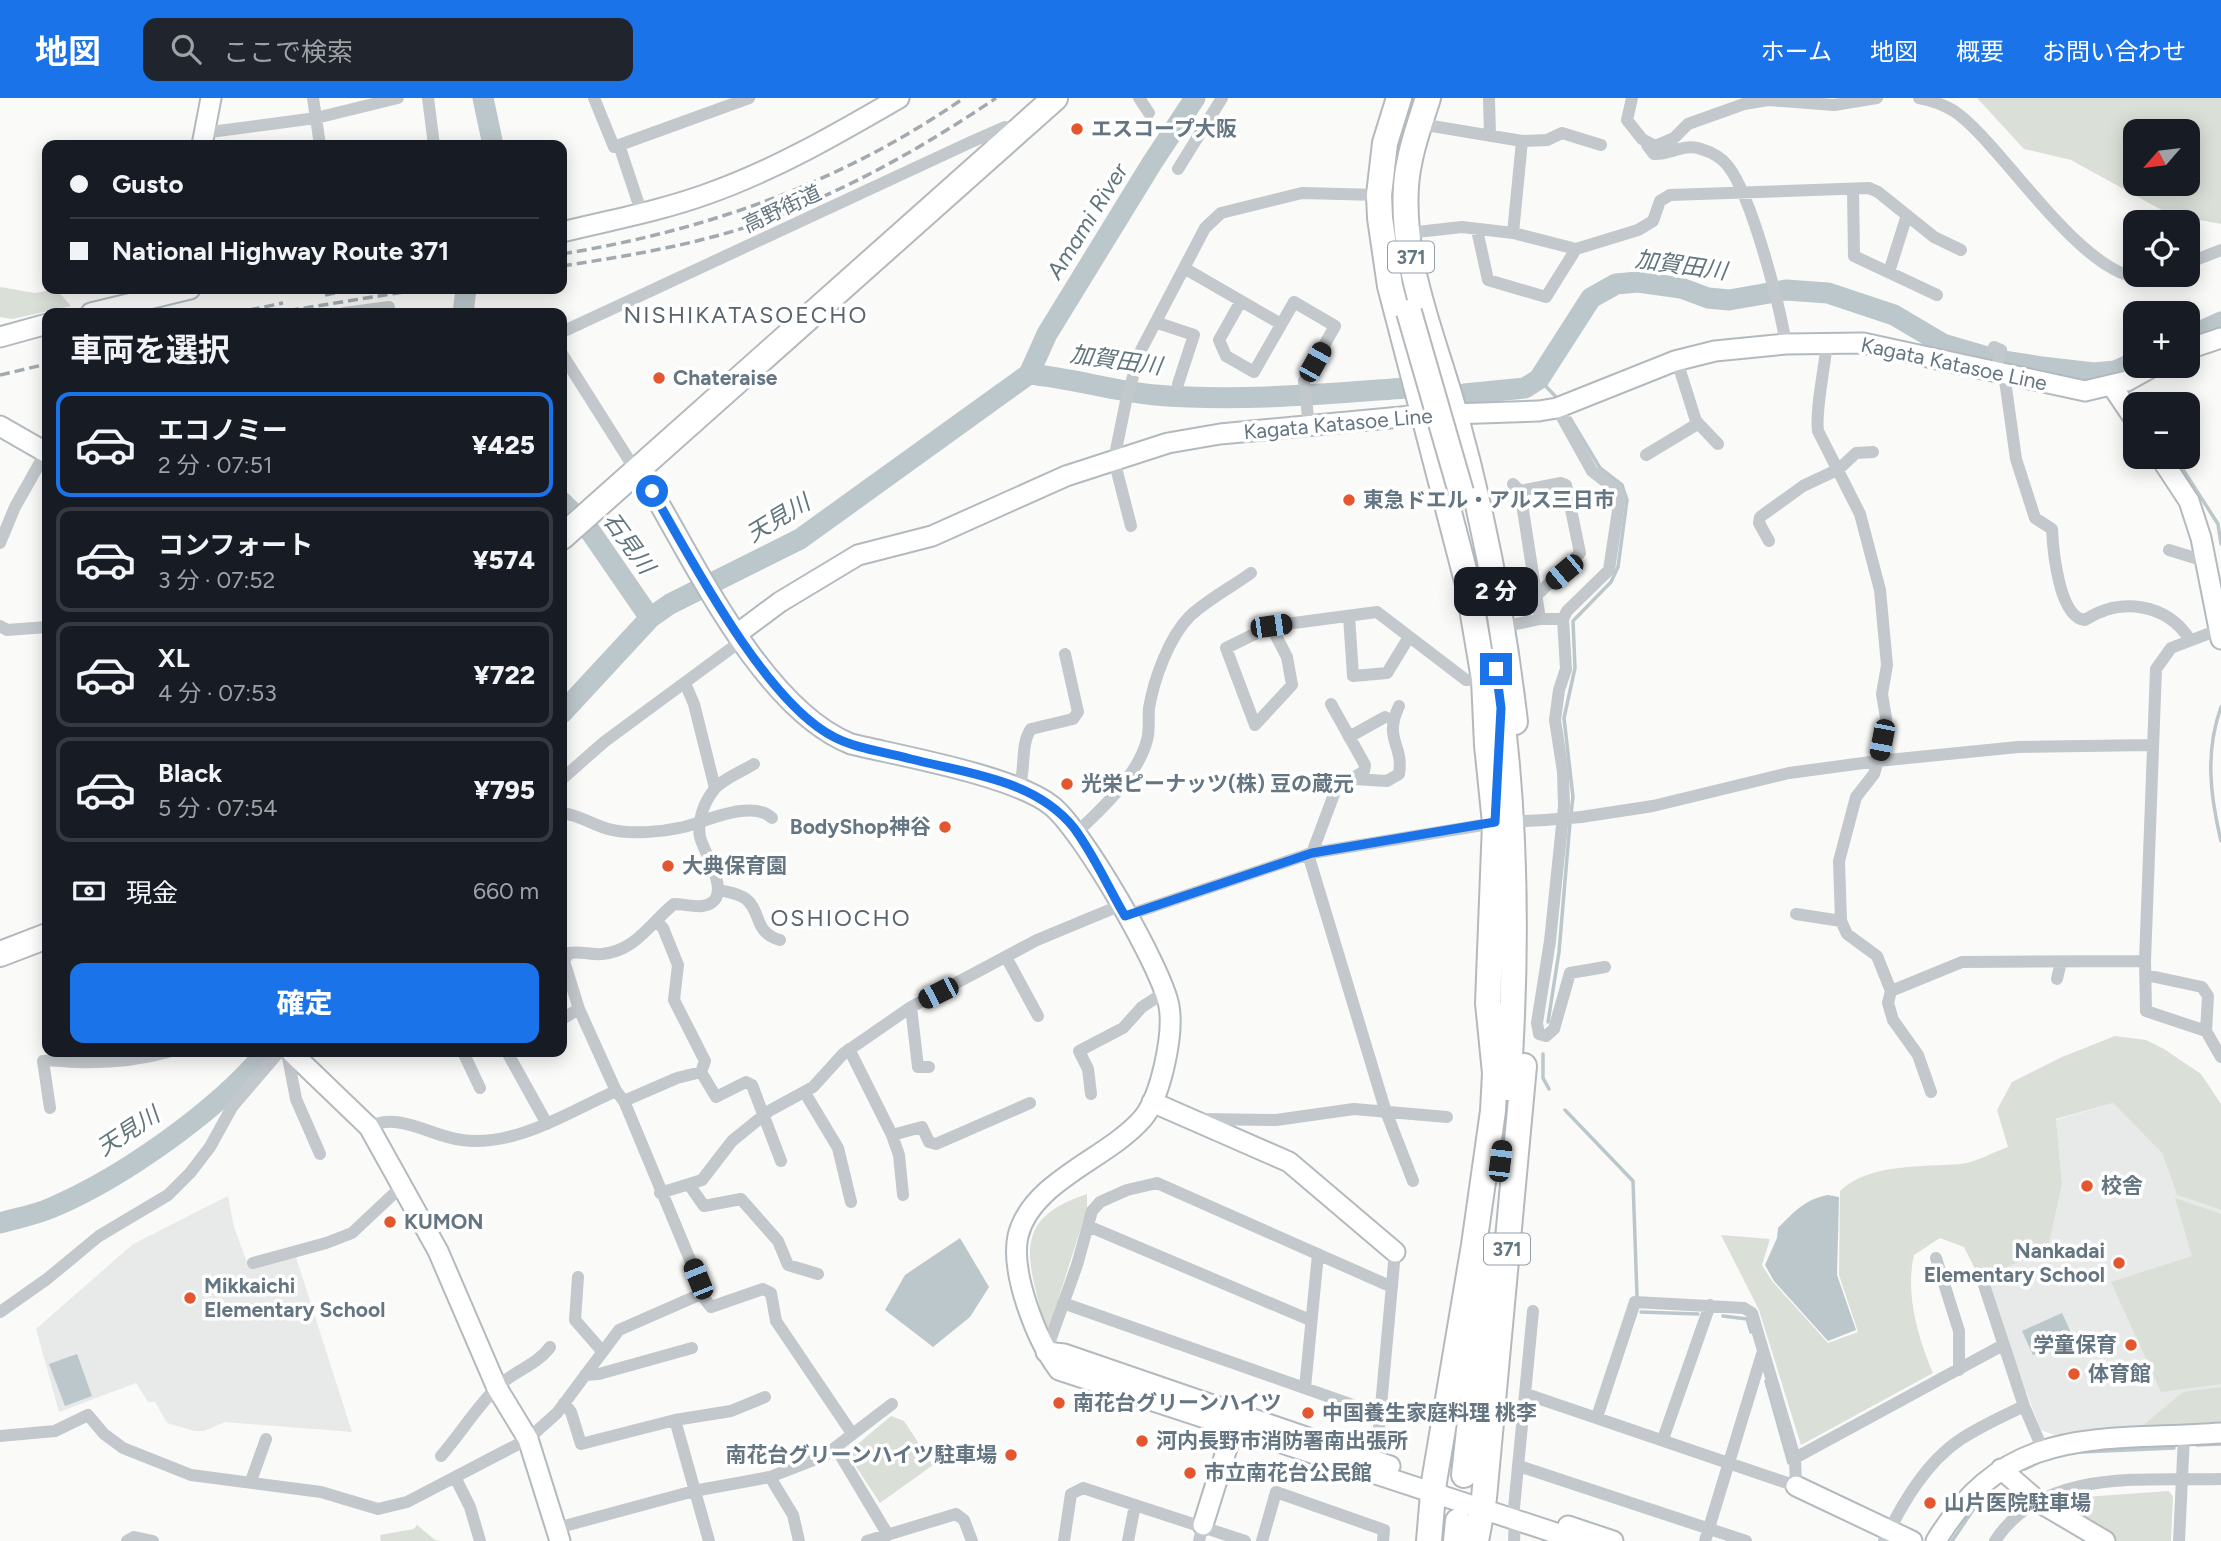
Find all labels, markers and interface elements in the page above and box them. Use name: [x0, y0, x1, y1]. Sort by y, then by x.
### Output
search box: [143, 18, 633, 81]
icon: search: [167, 30, 205, 68]
text: 地図: [35, 32, 101, 71]
text: ここで検索: [223, 36, 353, 68]
text: ホーム: [1761, 37, 1832, 66]
text: 地図: [1870, 37, 1918, 66]
text: 概要: [1956, 37, 2004, 66]
text: お問い合わせ: [2042, 37, 2186, 66]
place label: エスコープ大阪: [1091, 116, 1237, 141]
north arrow: [2123, 119, 2200, 196]
map controls: [2123, 119, 2200, 469]
marker: エスコープ大阪: [1069, 121, 1085, 137]
water label: Amami River: [1040, 157, 1134, 285]
text: Gusto: [112, 168, 184, 200]
street label: 高野街道: [738, 179, 825, 238]
button: locate: [2123, 210, 2200, 287]
text: National Highway Route 371: [112, 235, 449, 267]
road number: 371: [1388, 242, 1434, 272]
water label: 加賀田川: [1633, 245, 1731, 286]
district label: NISHIKATASOECHO: [624, 301, 868, 329]
button: +: [2123, 301, 2200, 378]
text: 車両を選択: [70, 331, 230, 369]
street label: Kagata Katasoe Line: [1859, 332, 2049, 395]
car: [1296, 339, 1335, 385]
water label: 加賀田川: [1068, 340, 1166, 381]
place label: Chateraise: [673, 365, 778, 390]
marker: Chateraise: [651, 370, 667, 386]
button: −: [2123, 392, 2200, 469]
street label: Kagata Katasoe Line: [1242, 403, 1434, 444]
icon: car: [74, 413, 137, 476]
text: エコノミー: [158, 414, 288, 446]
text: ¥425: [472, 429, 535, 461]
text: 2 分 · 07:51: [158, 451, 272, 479]
route start: [636, 475, 668, 507]
water label: 天見川: [741, 487, 817, 548]
place label: 東急ドエル・アルス三日市: [1363, 487, 1615, 512]
marker: 東急ドエル・アルス三日市: [1341, 492, 1357, 508]
water label: 石見川: [597, 507, 662, 582]
icon: car: [74, 528, 137, 591]
text: コンフォート: [158, 529, 313, 561]
text: ¥574: [472, 544, 535, 576]
car: [1542, 550, 1587, 594]
text: 3 分 · 07:52: [158, 566, 275, 594]
callout: 2 分: [1454, 568, 1538, 616]
text: 2 分: [1475, 577, 1517, 605]
car: [1249, 613, 1294, 639]
text: XL: [158, 642, 190, 674]
icon: car: [74, 643, 137, 706]
route end: [1480, 653, 1512, 685]
text: ¥722: [474, 659, 535, 691]
text: 4 分 · 07:53: [158, 679, 277, 707]
car: [1868, 717, 1897, 763]
text: Black: [158, 757, 222, 789]
icon: car: [74, 758, 137, 821]
place label: 光栄ピーナッツ(株) 豆の蔵元: [1081, 771, 1354, 796]
text: ¥795: [474, 774, 535, 806]
marker: 光栄ピーナッツ(株) 豆の蔵元: [1059, 776, 1075, 792]
text: 5 分 · 07:54: [158, 794, 278, 822]
place label: BodyShop神谷: [790, 814, 931, 839]
marker: BodyShop神谷: [937, 819, 953, 835]
place label: 大典保育園: [682, 853, 787, 878]
marker: 大典保育園: [660, 858, 676, 874]
icon: cash: [70, 872, 108, 910]
text: 現金: [126, 877, 178, 909]
text: 660 m: [473, 877, 539, 905]
district label: OSHIOCHO: [770, 904, 912, 932]
button: 確定: [70, 963, 539, 1043]
car: [915, 974, 962, 1012]
water label: 天見川: [91, 1099, 167, 1162]
car: [1488, 1139, 1513, 1183]
place label: 校舎: [2101, 1173, 2143, 1198]
marker: 校舎: [2079, 1178, 2095, 1194]
place label: KUMON: [404, 1209, 484, 1234]
marker: KUMON: [382, 1214, 398, 1230]
road number: 371: [1484, 1233, 1530, 1264]
place label: Nankadai Elementary School: [1924, 1238, 2105, 1287]
marker: Nankadai Elementary School: [2111, 1255, 2127, 1271]
car: [681, 1256, 716, 1302]
place label: Mikkaichi Elementary School: [204, 1273, 385, 1322]
marker: Mikkaichi Elementary School: [182, 1290, 198, 1306]
place label: 学童保育: [2033, 1332, 2117, 1357]
marker: 学童保育: [2123, 1337, 2139, 1353]
place label: 体育館: [2088, 1361, 2151, 1386]
marker: 体育館: [2066, 1366, 2082, 1382]
place label: 南花台グリーンハイツ: [1073, 1390, 1282, 1415]
marker: 南花台グリーンハイツ: [1051, 1395, 1067, 1411]
place label: 中国養生家庭料理 桃李: [1322, 1400, 1537, 1425]
marker: 中国養生家庭料理 桃李: [1300, 1405, 1316, 1421]
place label: 河内長野市消防署南出張所: [1156, 1428, 1408, 1453]
marker: 河内長野市消防署南出張所: [1134, 1433, 1150, 1449]
place label: 南花台グリーンハイツ駐車場: [725, 1442, 997, 1467]
marker: 南花台グリーンハイツ駐車場: [1003, 1447, 1019, 1463]
place label: 市立南花台公民館: [1204, 1460, 1372, 1485]
marker: 市立南花台公民館: [1182, 1465, 1198, 1481]
place label: 山片医院駐車場: [1944, 1490, 2091, 1515]
marker: 山片医院駐車場: [1922, 1495, 1938, 1511]

